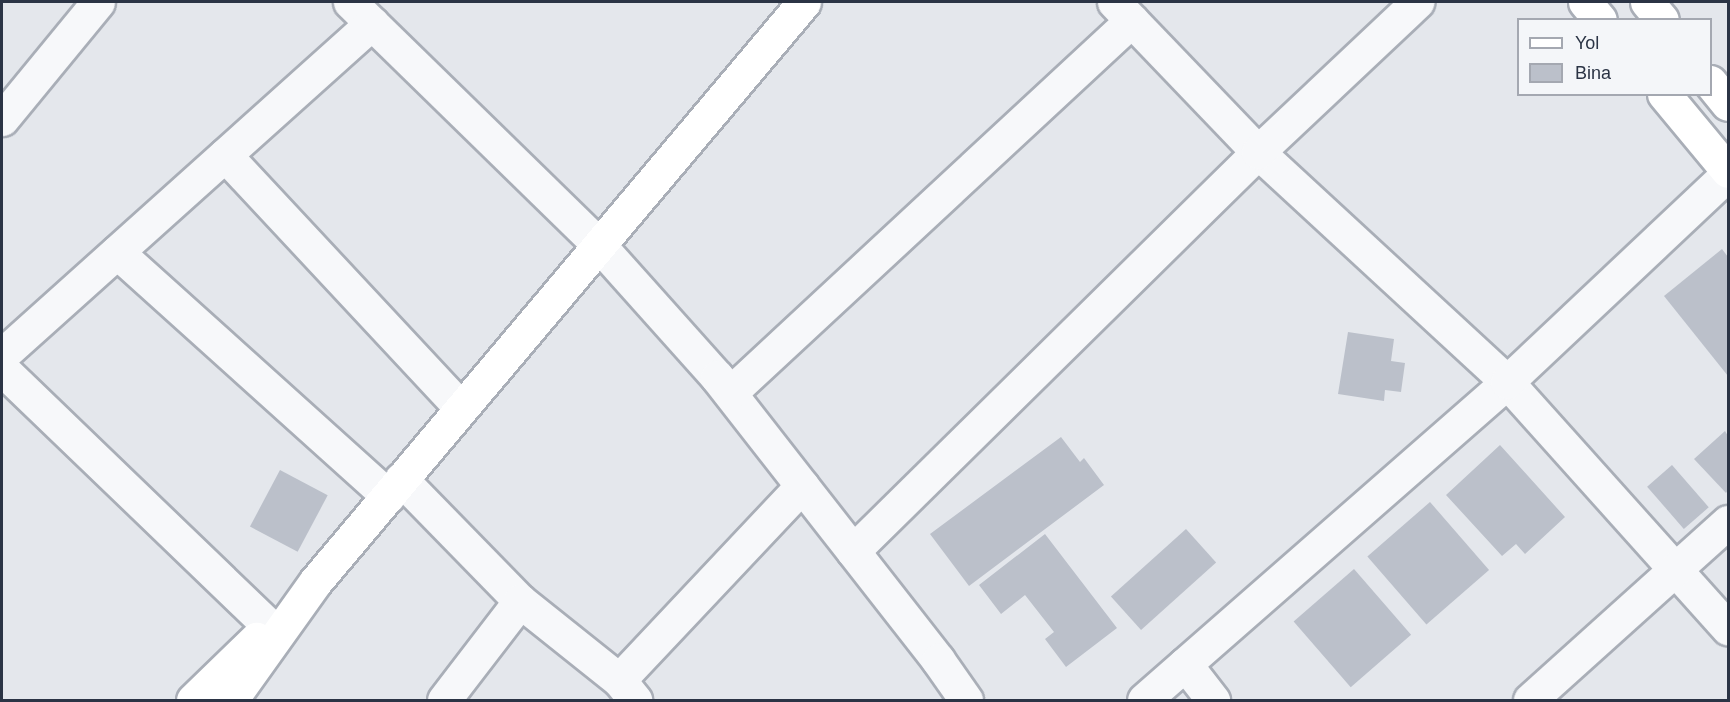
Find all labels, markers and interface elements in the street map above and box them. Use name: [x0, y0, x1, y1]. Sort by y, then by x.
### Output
legend: [1517, 18, 1712, 96]
text: Yol: [1575, 33, 1599, 53]
text: Bina: [1575, 63, 1611, 83]

